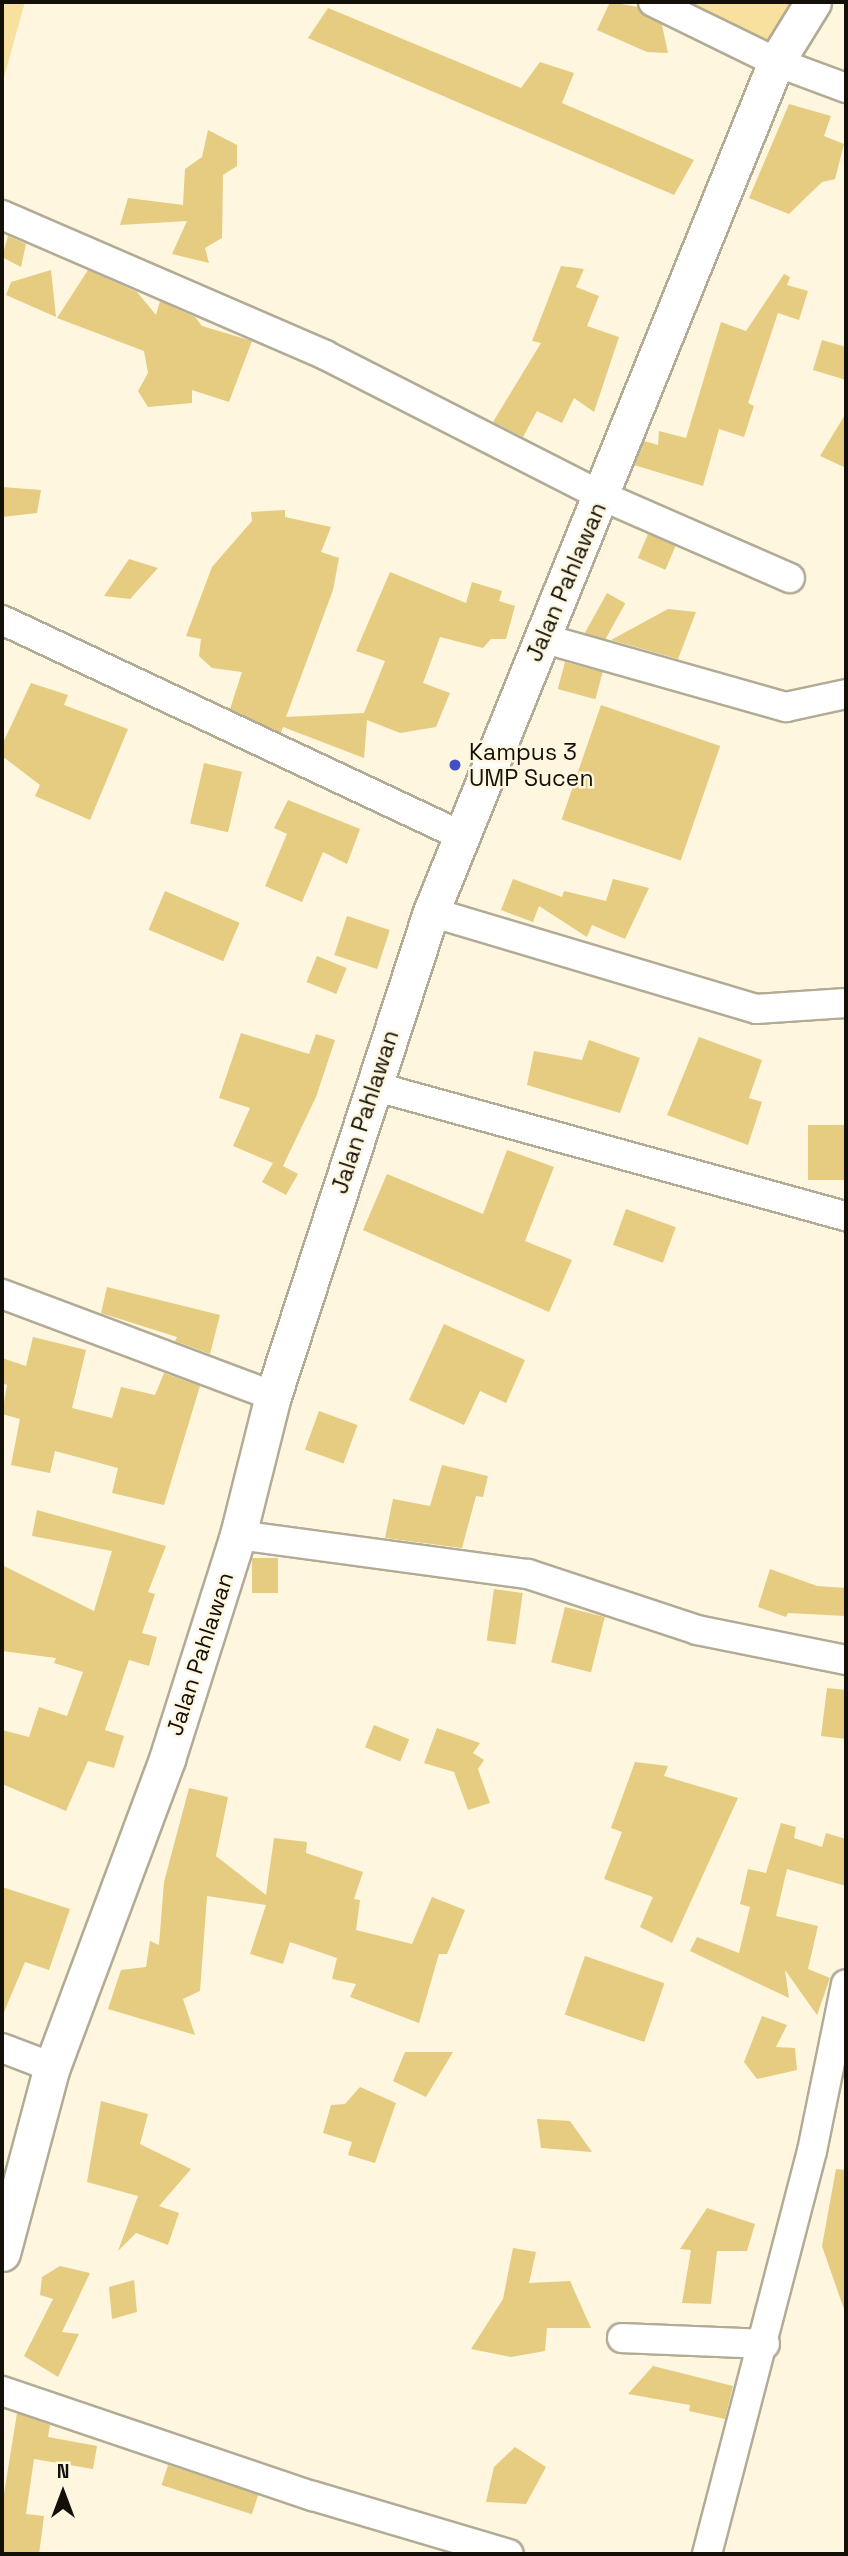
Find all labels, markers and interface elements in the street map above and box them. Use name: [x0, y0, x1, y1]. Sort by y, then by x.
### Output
street label: Jalan Pahlawan: [520, 498, 612, 666]
place label: Kampus 3 UMP Sucen: [469, 738, 594, 792]
marker: Kampus 3 UMP Sucen: [447, 757, 463, 773]
street label: Jalan Pahlawan: [326, 1027, 404, 1197]
street label: Jalan Pahlawan: [161, 1569, 239, 1739]
north arrow: [28, 2458, 98, 2528]
text: N: [57, 2459, 69, 2484]

